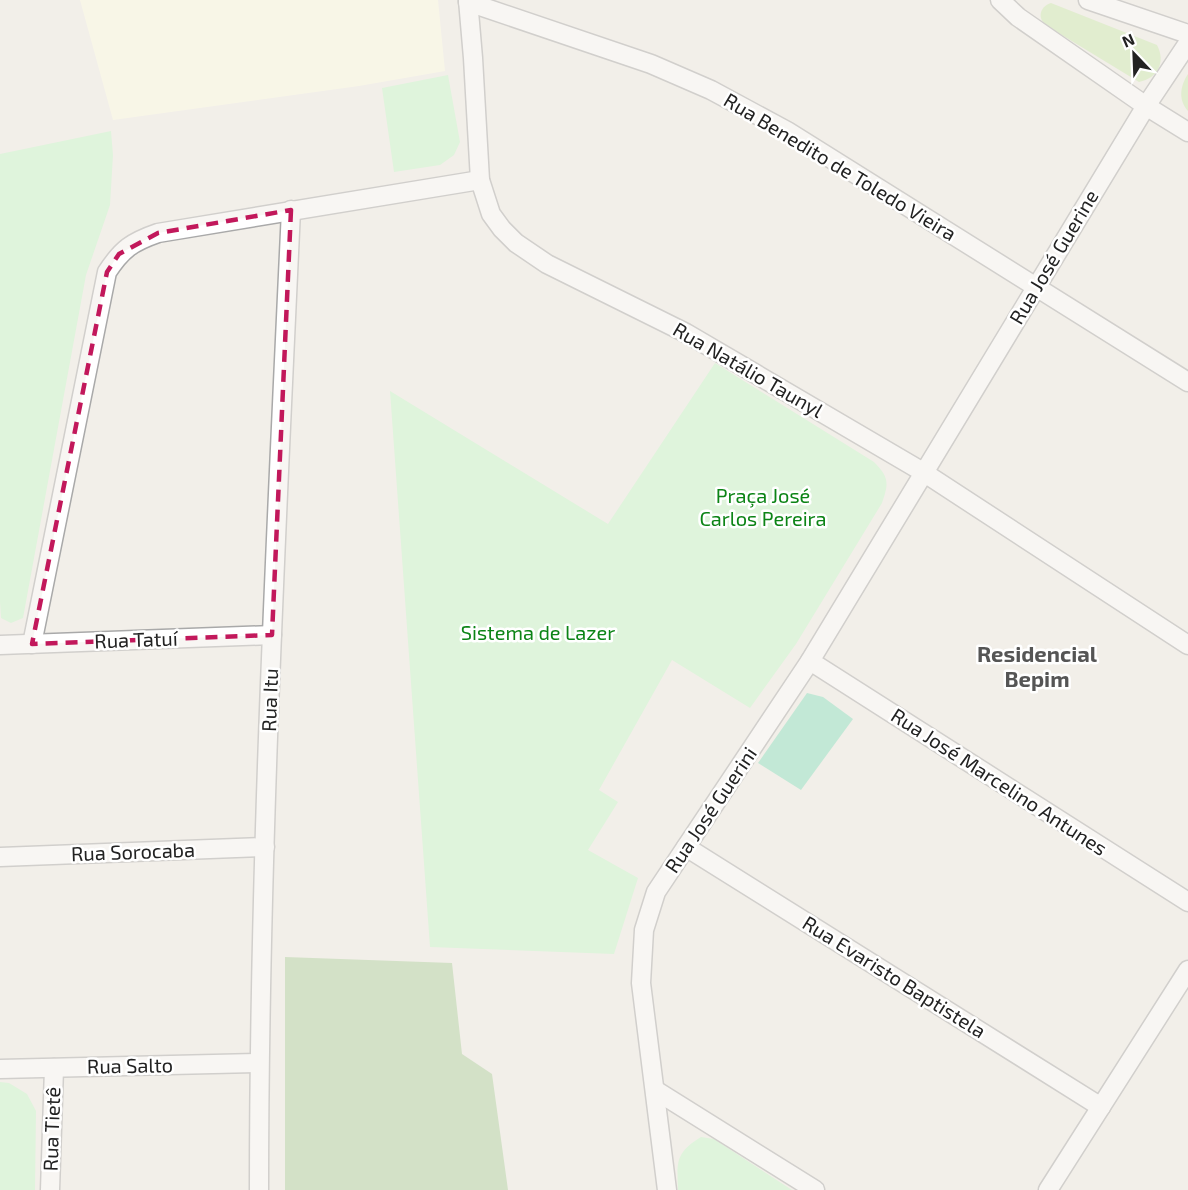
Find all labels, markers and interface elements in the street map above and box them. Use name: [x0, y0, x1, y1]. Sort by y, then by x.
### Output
north arrow: [1104, 24, 1164, 84]
text: N: [1119, 29, 1137, 51]
street label: Rua Benedito de Toledo Vieira: [720, 87, 961, 245]
street label: Rua José Guerine: [1004, 185, 1103, 328]
street label: Rua Natálio Taunyl: [669, 316, 828, 422]
park label: Praça José Carlos Pereira: [699, 483, 827, 530]
park label: Sistema de Lazer: [461, 620, 615, 644]
street label: Rua Tatuí: [94, 626, 179, 652]
district label: Residencial Bepim: [977, 640, 1098, 691]
street label: Rua Itu: [256, 668, 282, 732]
street label: Rua José Marcelino Antunes: [887, 702, 1112, 860]
street label: Rua José Guerini: [659, 742, 761, 877]
street label: Rua Sorocaba: [71, 837, 195, 865]
street label: Rua Evaristo Baptistela: [799, 910, 991, 1042]
street label: Rua Salto: [87, 1052, 173, 1078]
street label: Rua Tietê: [38, 1086, 64, 1172]

